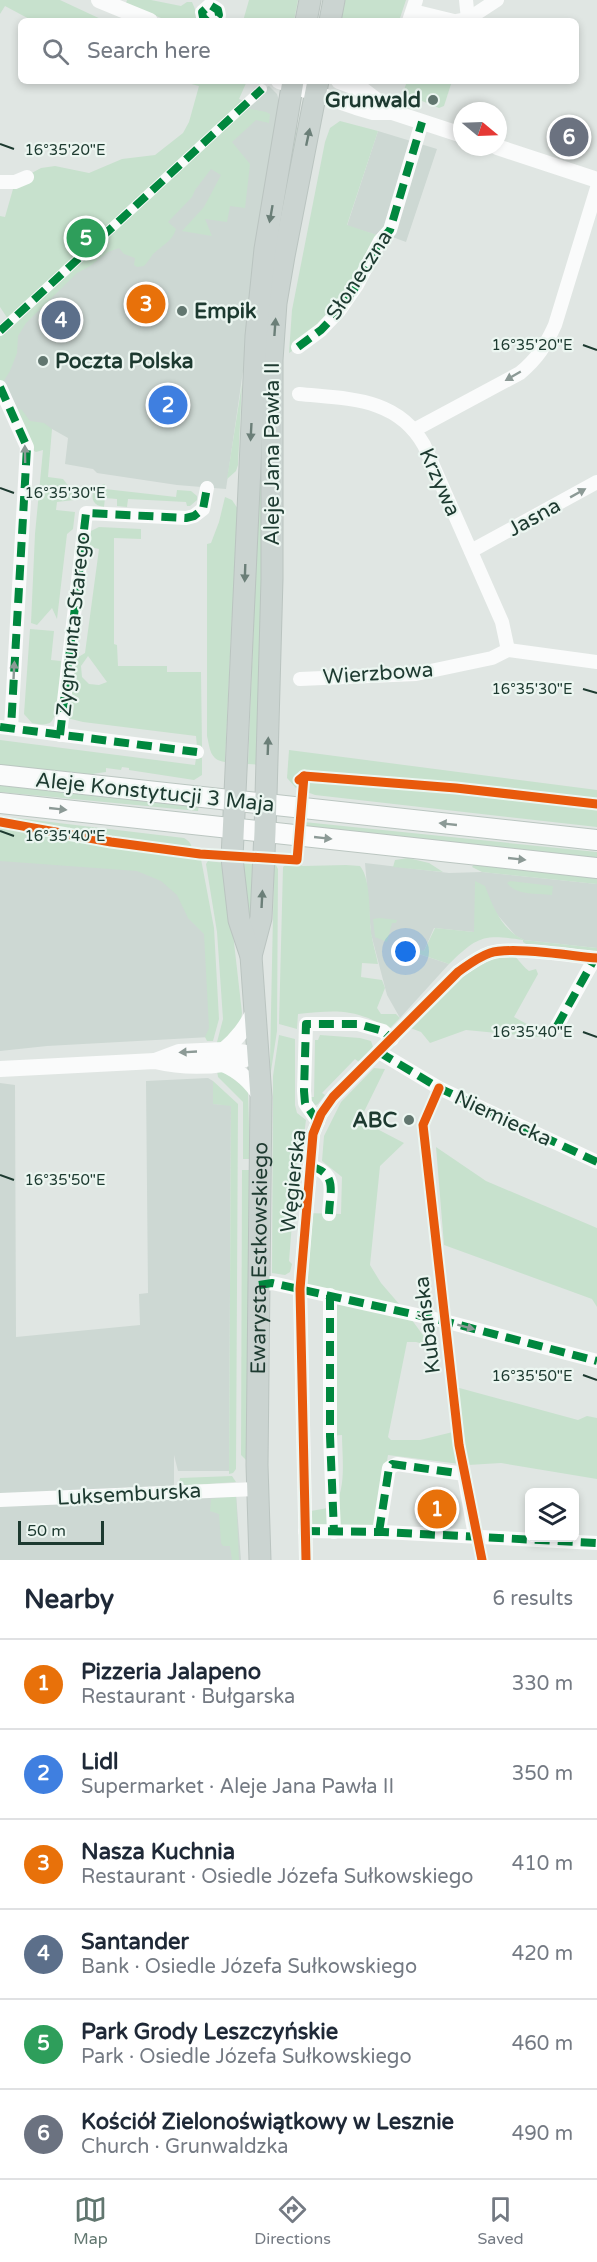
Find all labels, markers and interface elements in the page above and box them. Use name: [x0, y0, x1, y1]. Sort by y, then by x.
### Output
search box: [18, 18, 579, 84]
icon: search: [39, 35, 72, 68]
text: Search here: [87, 38, 211, 64]
place label: Grunwald: [325, 88, 421, 113]
marker: Grunwald: [426, 93, 440, 107]
north arrow: [453, 102, 507, 156]
pin: 6: [550, 114, 588, 160]
one-way arrow: [304, 127, 313, 146]
text: 16°35'20"E: [24, 141, 106, 159]
one-way arrow: [266, 205, 275, 224]
pin: 5: [66, 216, 106, 260]
street label: Słoneczna: [321, 226, 398, 325]
pin: 3: [126, 282, 166, 326]
pin: 4: [42, 298, 80, 342]
place label: Empik: [194, 299, 257, 324]
marker: Empik: [175, 304, 189, 318]
one-way arrow: [270, 318, 279, 337]
text: 16°35'20"E: [491, 336, 573, 354]
place label: Poczta Polska: [55, 349, 193, 374]
marker: Poczta Polska: [36, 354, 50, 368]
street label: Aleje Jana Pawła II: [260, 362, 285, 546]
one-way arrow: [504, 371, 521, 381]
pin: 2: [148, 382, 188, 428]
one-way arrow: [247, 423, 256, 442]
street label: Krzywa: [413, 444, 466, 520]
one-way arrow: [21, 445, 30, 464]
text: 16°35'30"E: [24, 484, 106, 502]
one-way arrow: [569, 488, 586, 498]
street label: Jasna: [504, 493, 565, 542]
street label: Zygmunta Starego: [51, 530, 96, 718]
one-way arrow: [241, 563, 250, 582]
street label: Wierzbowa: [322, 657, 434, 690]
one-way arrow: [10, 660, 19, 679]
text: 16°35'30"E: [491, 680, 573, 698]
one-way arrow: [263, 736, 273, 755]
street label: Aleje Konstytucji 3 Maja: [34, 767, 276, 817]
one-way arrow: [49, 805, 68, 814]
one-way arrow: [439, 819, 458, 829]
text: 16°35'40"E: [24, 827, 106, 845]
one-way arrow: [314, 833, 333, 843]
one-way arrow: [508, 854, 527, 864]
one-way arrow: [257, 889, 266, 908]
your location: [391, 937, 420, 966]
text: 16°35'40"E: [491, 1023, 573, 1041]
one-way arrow: [179, 1047, 198, 1056]
street label: Niemiecka: [450, 1085, 555, 1152]
place label: ABC: [352, 1108, 397, 1133]
marker: ABC: [402, 1113, 416, 1127]
street label: Węgierska: [276, 1128, 311, 1234]
street label: Ewarysta Estkowskiego: [246, 1142, 274, 1374]
text: 16°35'50"E: [24, 1171, 106, 1189]
street label: Kubańska: [409, 1275, 446, 1375]
one-way arrow: [457, 1322, 475, 1332]
text: 16°35'50"E: [491, 1367, 573, 1385]
street label: Luksemburska: [56, 1478, 202, 1511]
pin: 1: [418, 1486, 456, 1532]
map controls: [525, 1488, 579, 1542]
button: layers: [525, 1488, 579, 1542]
scale bar: [18, 1518, 104, 1546]
text: 50 m: [27, 1521, 66, 1541]
text: Nearby: [24, 1584, 114, 1615]
text: 6 results: [493, 1587, 573, 1611]
text: Pizzeria Jalapeno: [81, 1659, 261, 1685]
text: 1: [37, 1672, 50, 1696]
text: 330 m: [512, 1672, 573, 1696]
text: Restaurant · Bułgarska: [81, 1685, 295, 1709]
text: Lidl: [81, 1749, 119, 1775]
text: 2: [37, 1762, 50, 1786]
text: 350 m: [512, 1762, 573, 1786]
text: Supermarket · Aleje Jana Pawła II: [81, 1775, 394, 1799]
text: Nasza Kuchnia: [81, 1839, 235, 1865]
text: 3: [37, 1852, 50, 1876]
text: 410 m: [512, 1852, 573, 1876]
text: Restaurant · Osiedle Józefa Sułkowskiego: [81, 1865, 473, 1889]
text: Santander: [81, 1929, 189, 1955]
text: 4: [37, 1942, 50, 1966]
text: 420 m: [512, 1942, 573, 1966]
text: Bank · Osiedle Józefa Sułkowskiego: [81, 1955, 417, 1979]
text: Park Grody Leszczyńskie: [81, 2019, 338, 2045]
text: 5: [37, 2032, 50, 2056]
text: 460 m: [512, 2032, 573, 2056]
text: Park · Osiedle Józefa Sułkowskiego: [81, 2045, 412, 2069]
text: Kościół Zielonoświątkowy w Lesznie: [81, 2109, 454, 2135]
text: 6: [37, 2122, 50, 2146]
text: 490 m: [512, 2122, 573, 2146]
text: Church · Grunwaldzka: [81, 2135, 288, 2159]
tab: Map: [73, 2193, 108, 2249]
tab: Directions: [254, 2193, 331, 2249]
tab: Saved: [477, 2193, 524, 2249]

